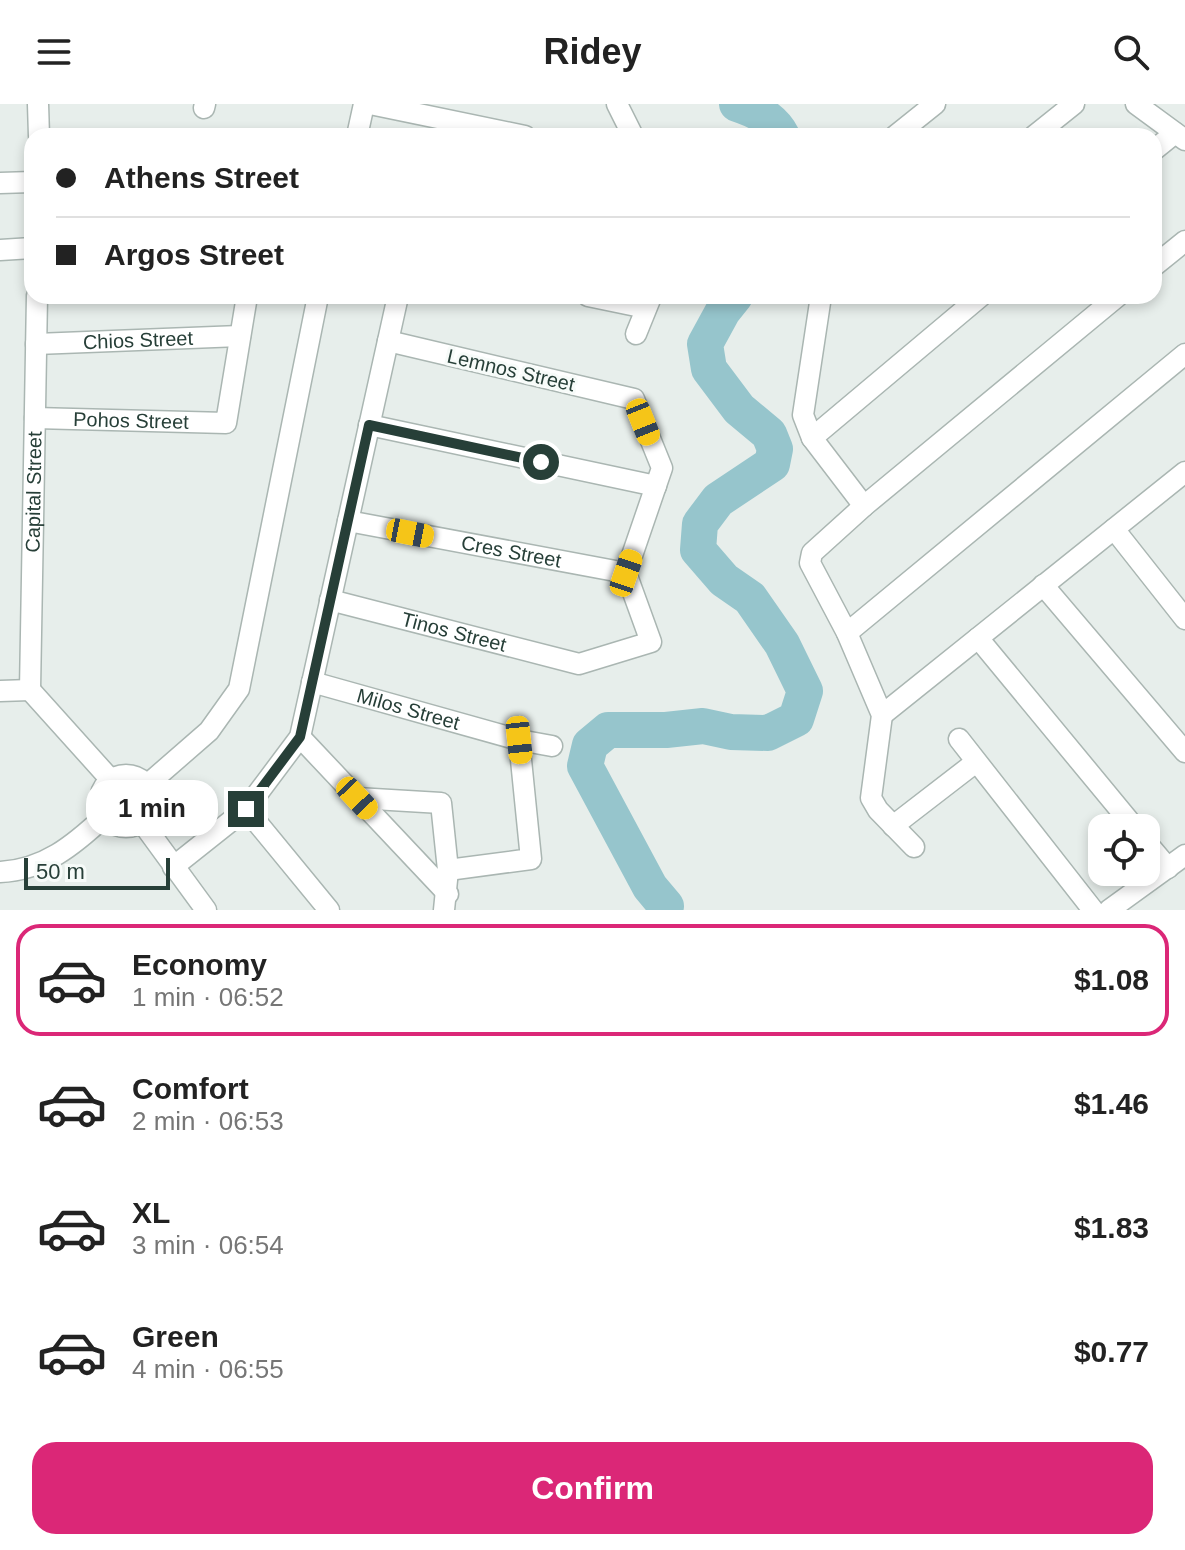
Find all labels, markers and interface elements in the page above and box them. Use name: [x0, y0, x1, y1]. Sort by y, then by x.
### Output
icon: menu: [32, 30, 76, 74]
icon: search: [1109, 30, 1153, 74]
text: Ridey: [543, 31, 642, 72]
text: Athens Street: [104, 161, 299, 194]
text: Argos Street: [104, 238, 284, 271]
street label: Chios Street: [82, 327, 194, 353]
street label: Lemnos Street: [445, 345, 577, 395]
car: [623, 395, 663, 449]
street label: Pohos Street: [73, 408, 190, 433]
street label: Capital Street: [21, 431, 46, 553]
route start: [523, 444, 559, 480]
car: [384, 517, 436, 549]
street label: Cres Street: [459, 531, 563, 572]
car: [607, 546, 645, 600]
street label: Tinos Street: [399, 608, 509, 656]
street label: Milos Street: [354, 684, 463, 734]
car: [505, 715, 533, 765]
car: [332, 772, 382, 824]
callout: 1 min: [86, 781, 218, 837]
route end: [228, 791, 264, 827]
text: 1 min: [118, 793, 186, 823]
map controls: [1088, 814, 1160, 886]
button: locate: [1088, 814, 1160, 886]
scale bar: [24, 854, 170, 890]
text: 50 m: [36, 859, 85, 884]
icon: car: [36, 944, 108, 1016]
text: Economy: [132, 948, 267, 981]
text: $1.08: [1074, 963, 1149, 996]
text: 1 min · 06:52: [132, 982, 284, 1012]
icon: car: [36, 1068, 108, 1140]
text: Comfort: [132, 1072, 249, 1105]
text: $1.46: [1074, 1087, 1149, 1120]
text: 2 min · 06:53: [132, 1106, 284, 1136]
icon: car: [36, 1192, 108, 1264]
text: XL: [132, 1196, 170, 1229]
text: $1.83: [1074, 1211, 1149, 1244]
text: 3 min · 06:54: [132, 1230, 284, 1260]
icon: car: [36, 1316, 108, 1388]
text: Green: [132, 1320, 219, 1353]
text: $0.77: [1074, 1335, 1149, 1368]
text: 4 min · 06:55: [132, 1354, 284, 1384]
button: Confirm: [32, 1442, 1153, 1534]

